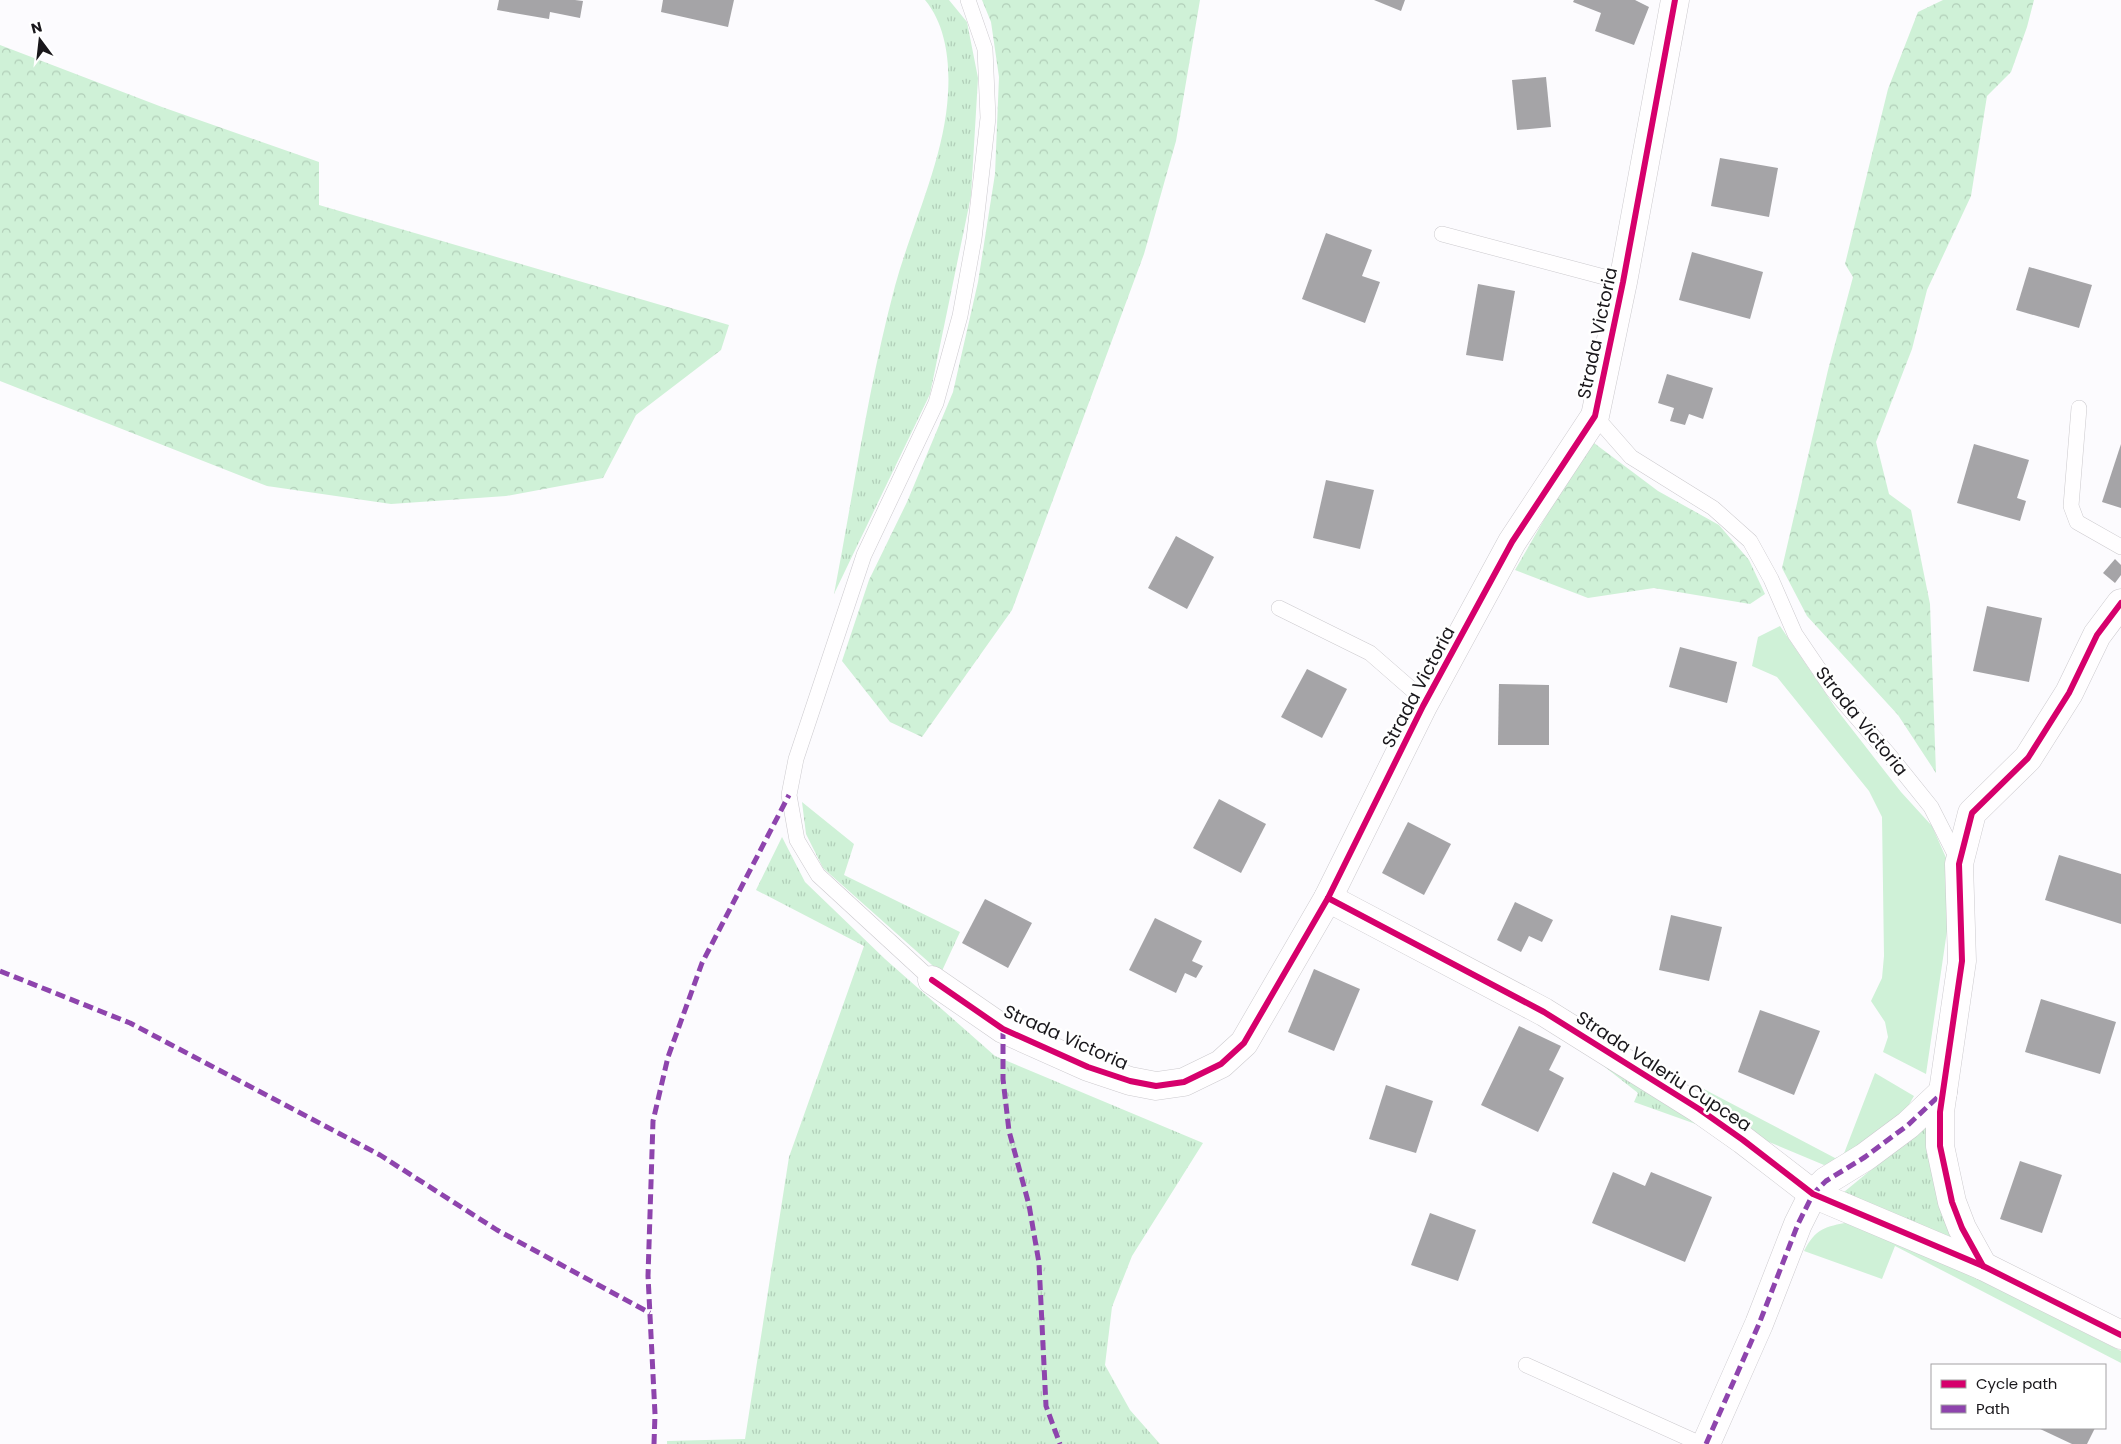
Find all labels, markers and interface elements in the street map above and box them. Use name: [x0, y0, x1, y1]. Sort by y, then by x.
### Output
north arrow: [15, 15, 65, 65]
text: N: [29, 16, 44, 38]
street label: Strada Victoria: [1571, 265, 1623, 401]
street label: Strada Victoria: [1375, 622, 1461, 752]
street label: Strada Victoria: [1810, 661, 1914, 781]
street label: Strada Victoria: [1000, 998, 1132, 1076]
street label: Strada Valeriu Cupcea: [1571, 1005, 1757, 1137]
legend: [1931, 1364, 2106, 1429]
text: Cycle path: [1976, 1373, 2057, 1394]
text: Path: [1976, 1398, 2010, 1419]

